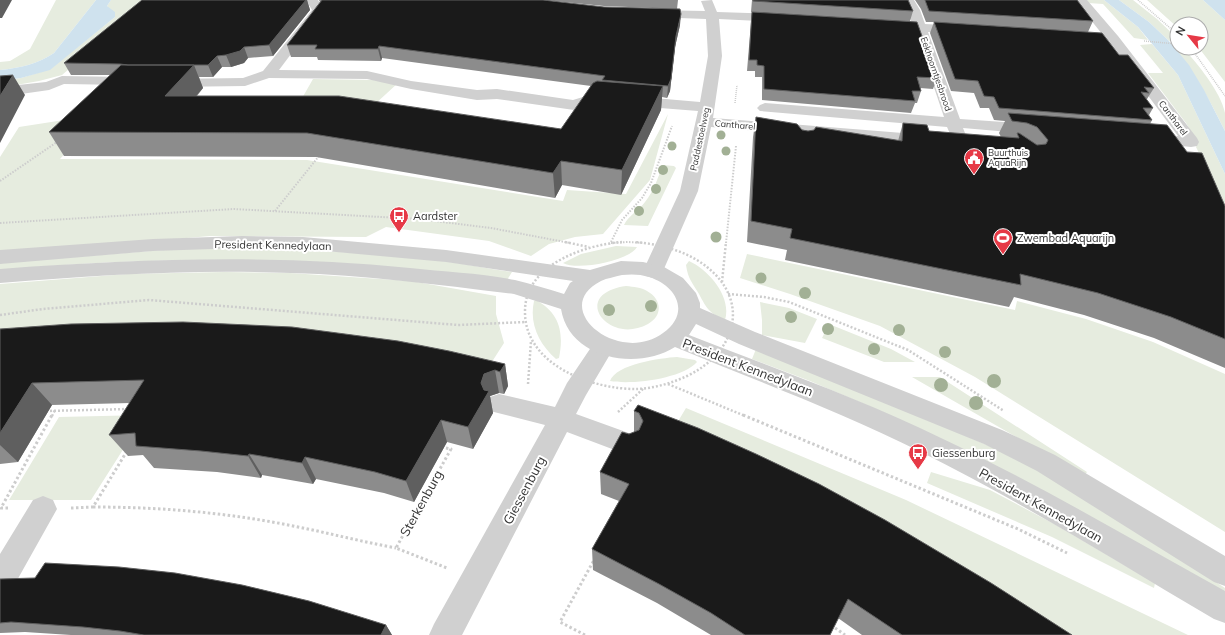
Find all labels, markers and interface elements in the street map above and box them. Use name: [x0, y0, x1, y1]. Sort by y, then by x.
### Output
north arrow: [1169, 16, 1209, 56]
text: N: [1172, 24, 1188, 38]
street label: Eekhoorntjesbrood: [919, 35, 954, 112]
street label: Cantharel: [1157, 98, 1190, 137]
street label: Paddestoelweg: [687, 106, 712, 172]
street label: Cantharel: [714, 117, 756, 132]
public building icon: Buurthuis AquaRijn: [963, 147, 985, 175]
place label: Buurthuis AquaRijn: [988, 147, 1028, 168]
bus stop icon: Aardster: [388, 205, 410, 233]
place label: Aardster: [413, 209, 457, 223]
sports icon: Zwembad Aquarijn: [992, 227, 1014, 255]
place label: Zwembad Aquarijn: [1017, 231, 1114, 245]
street label: President Kennedylaan: [214, 237, 332, 253]
street label: President Kennedylaan: [680, 335, 816, 399]
bus stop icon: Giessenburg: [907, 442, 929, 470]
place label: Giessenburg: [932, 446, 996, 460]
street label: Giessenburg: [499, 453, 549, 527]
street label: President Kennedylaan: [977, 464, 1105, 546]
street label: Sterkenburg: [396, 467, 446, 539]

